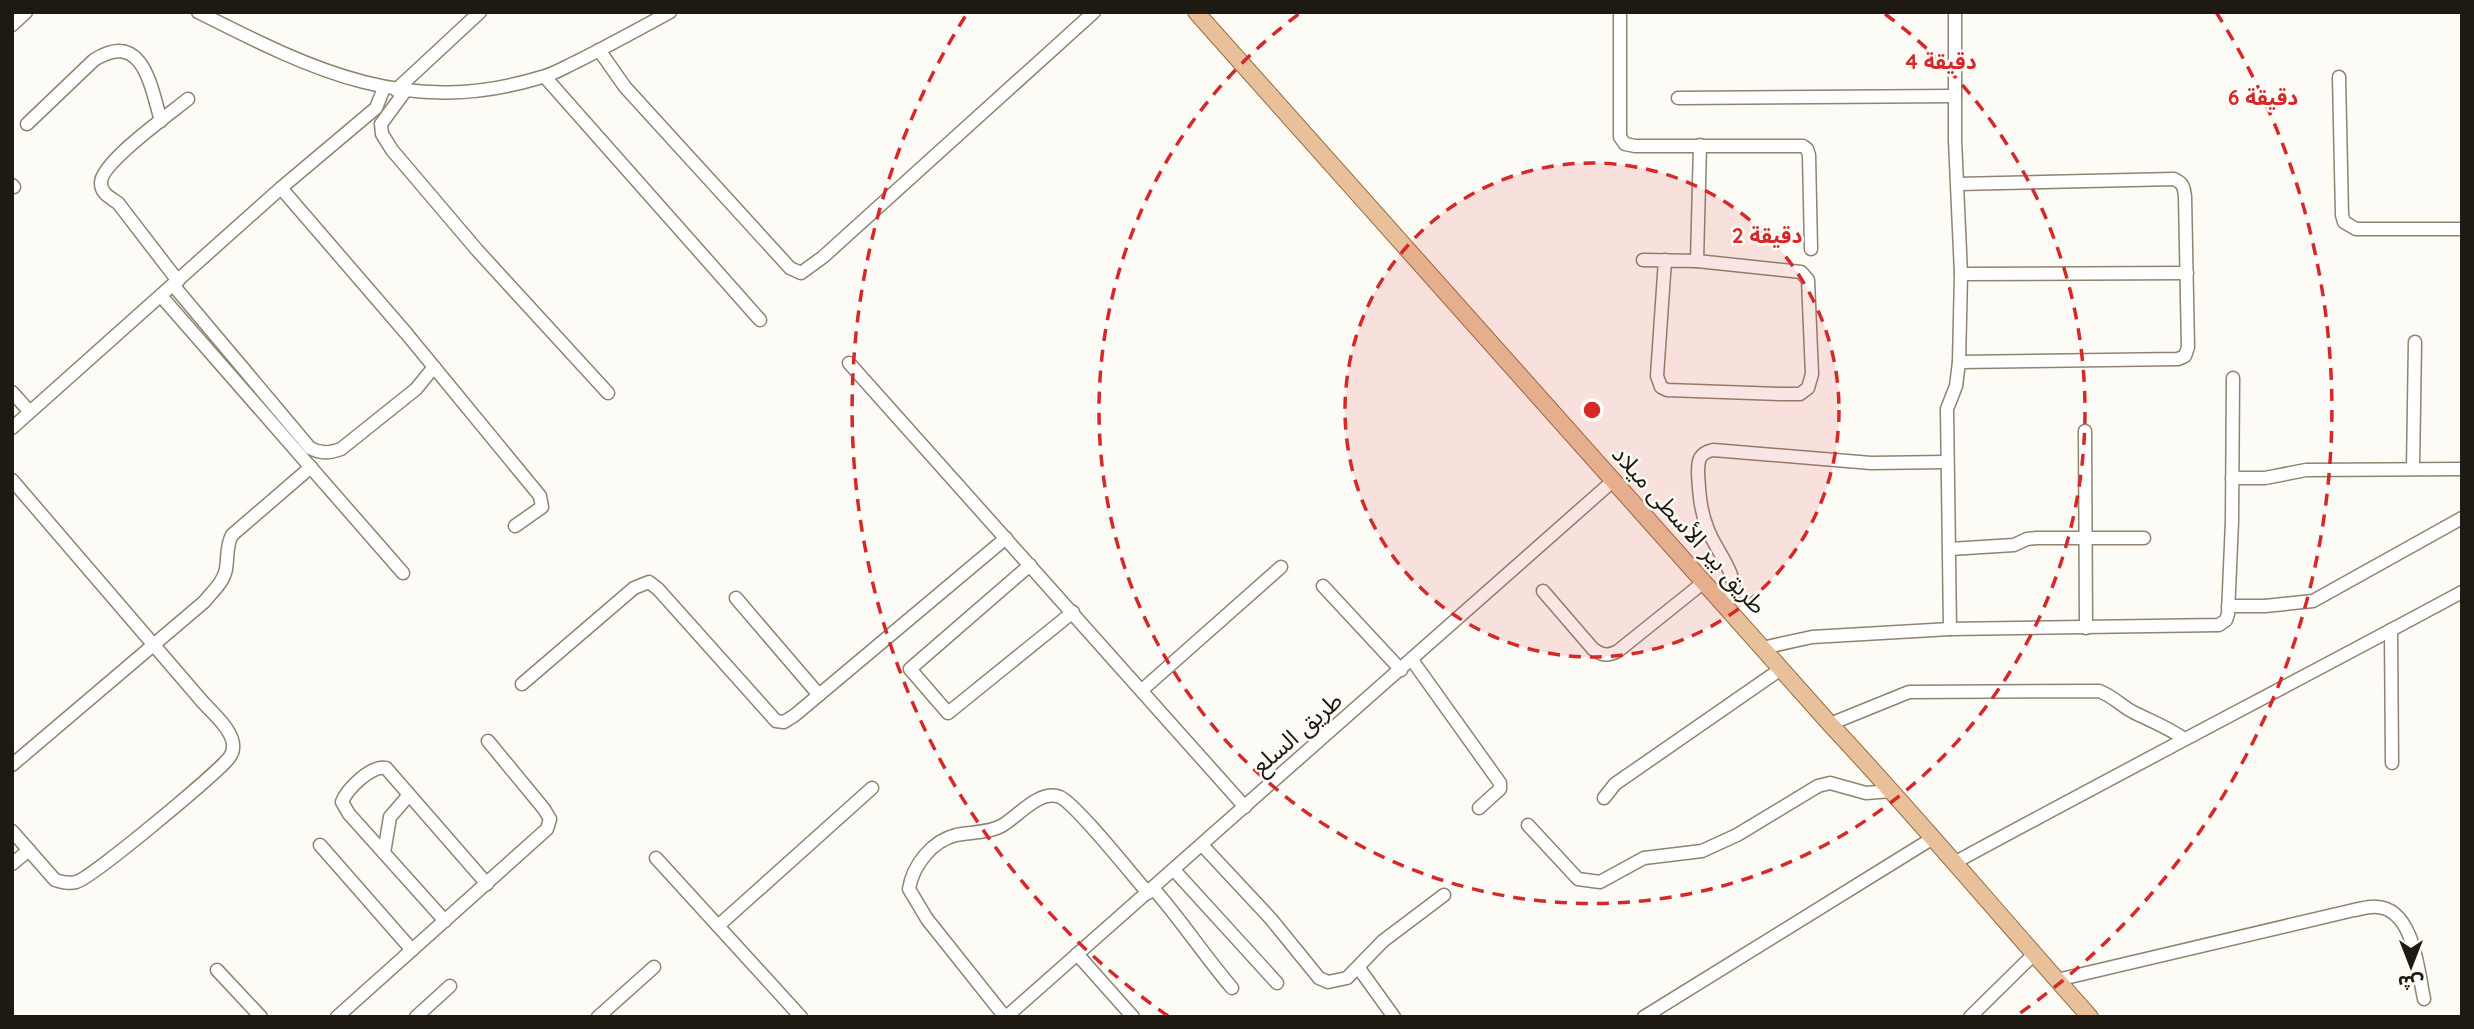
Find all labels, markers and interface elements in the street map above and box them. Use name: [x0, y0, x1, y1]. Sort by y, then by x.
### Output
text: 4 دقيقة: [1905, 48, 1977, 74]
text: 6 دقيقة: [2228, 84, 2298, 110]
text: 2 دقيقة: [1732, 222, 1802, 248]
centre of rings: [1580, 398, 1604, 422]
street label: طريق بير الأسطى ميلاد: [1605, 439, 1773, 621]
street label: طريق السلع: [1245, 685, 1350, 782]
north arrow: [2376, 931, 2446, 1001]
text: ش: [2398, 971, 2424, 995]

